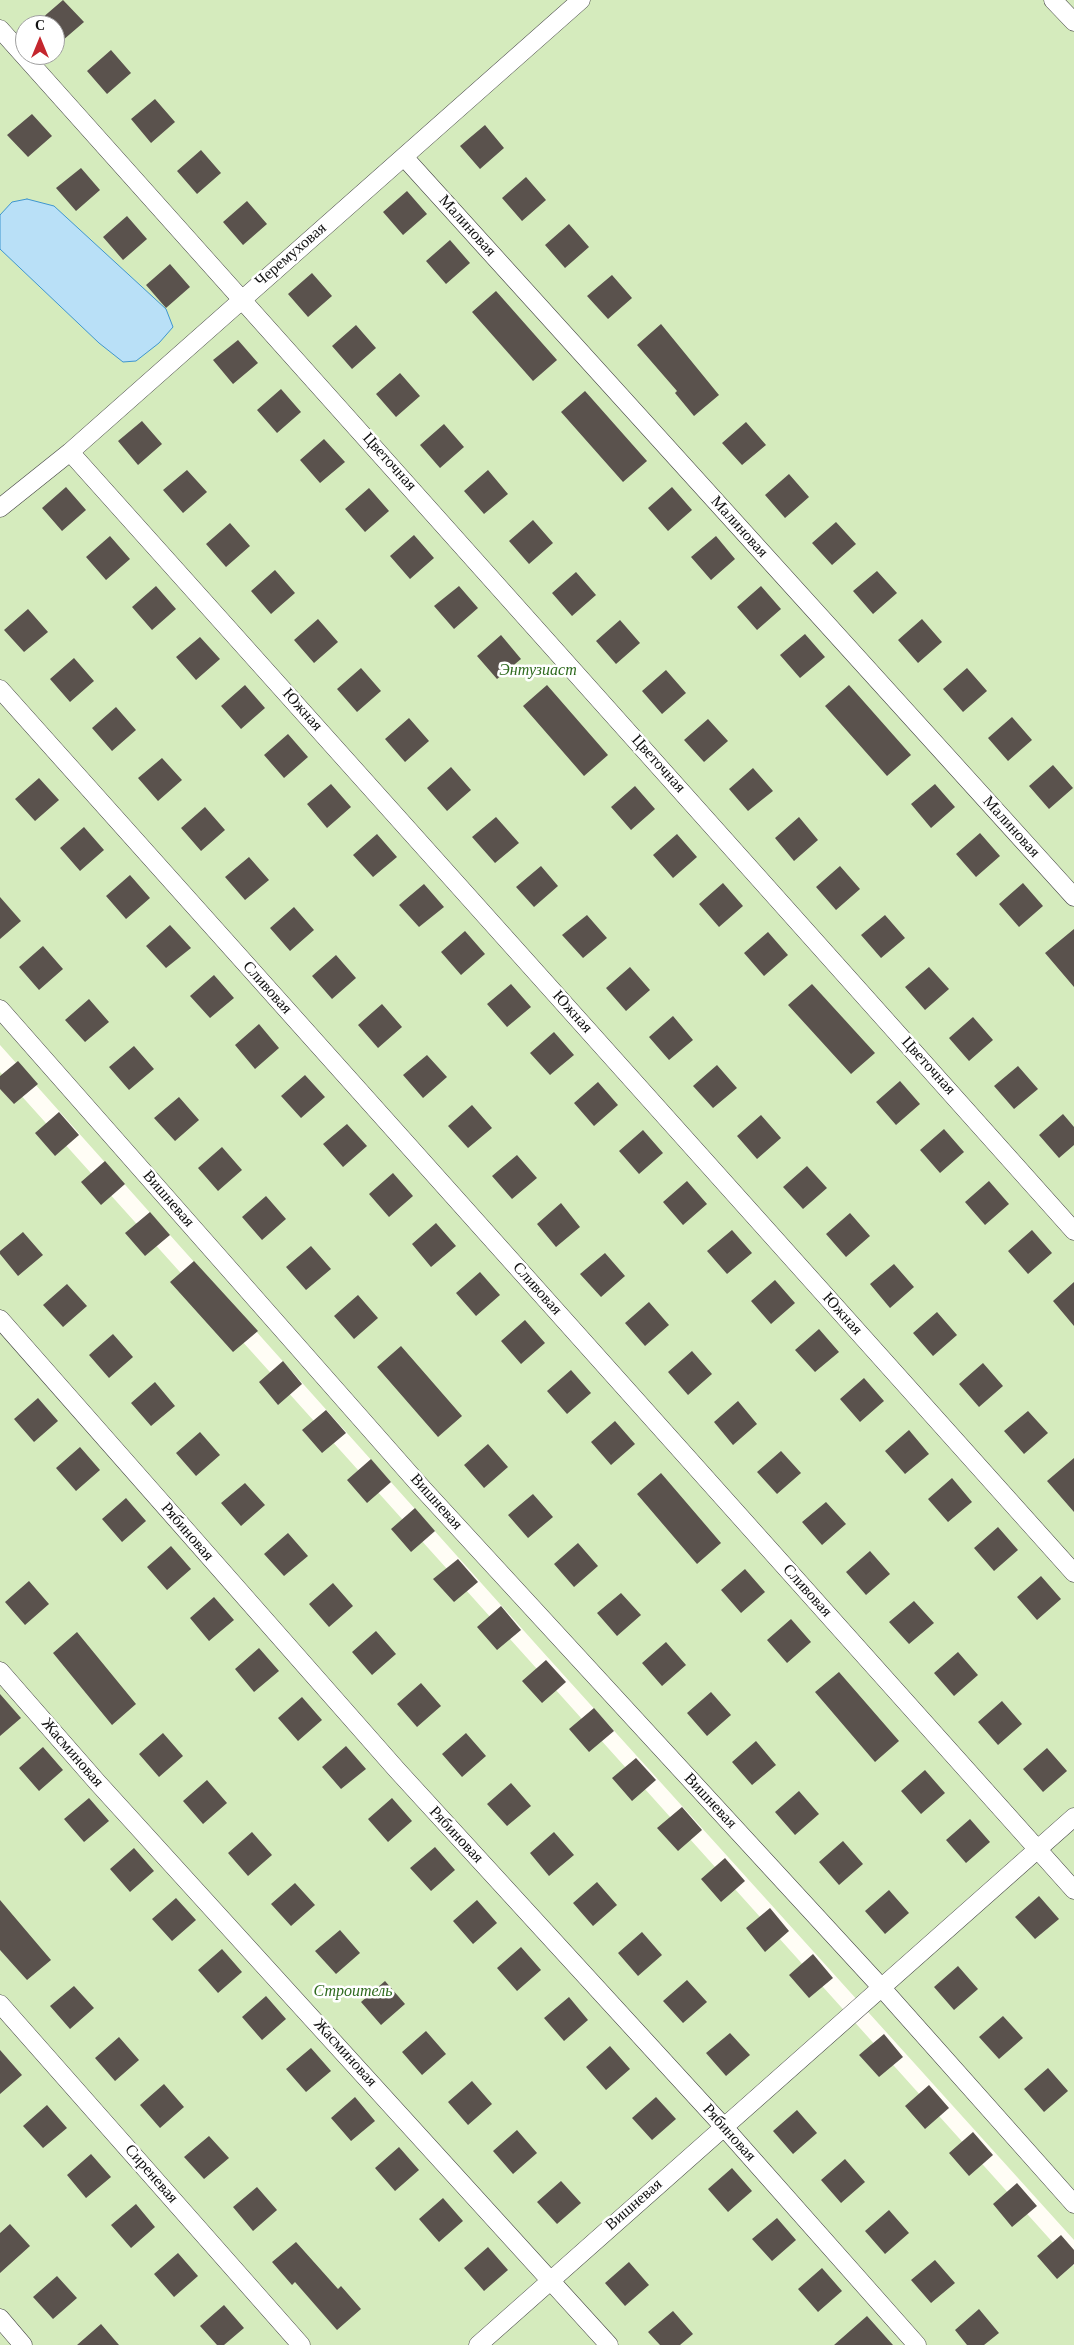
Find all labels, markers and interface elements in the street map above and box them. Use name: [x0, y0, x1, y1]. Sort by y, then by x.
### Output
north arrow: [15, 15, 65, 65]
text: С: [35, 18, 45, 33]
street label: Малиновая: [434, 191, 500, 261]
street label: Черемуховая: [252, 219, 330, 291]
street label: Цветочная: [358, 429, 420, 495]
street label: Малиновая: [706, 492, 772, 562]
park label: Энтузиаст: [499, 661, 577, 681]
street label: Южная: [278, 685, 326, 735]
street label: Цветочная: [627, 731, 689, 797]
street label: Малиновая: [978, 792, 1044, 862]
street label: Сливовая: [238, 958, 296, 1018]
street label: Южная: [548, 987, 596, 1037]
street label: Цветочная: [897, 1033, 959, 1099]
street label: Вишневая: [138, 1167, 198, 1231]
street label: Сливовая: [508, 1259, 566, 1319]
street label: Южная: [818, 1289, 866, 1339]
street label: Вишневая: [406, 1470, 466, 1534]
street label: Рябиновая: [157, 1499, 217, 1565]
street label: Сливовая: [778, 1561, 836, 1621]
street label: Жасминовая: [37, 1715, 107, 1791]
street label: Вишневая: [679, 1769, 741, 1833]
street label: Рябиновая: [425, 1803, 487, 1867]
park label: Строитель: [314, 1982, 392, 2002]
street label: Жасминовая: [309, 2015, 381, 2091]
street label: Рябиновая: [698, 2100, 760, 2166]
street label: Сиреневая: [120, 2141, 182, 2207]
street label: Вишневая: [602, 2175, 666, 2235]

